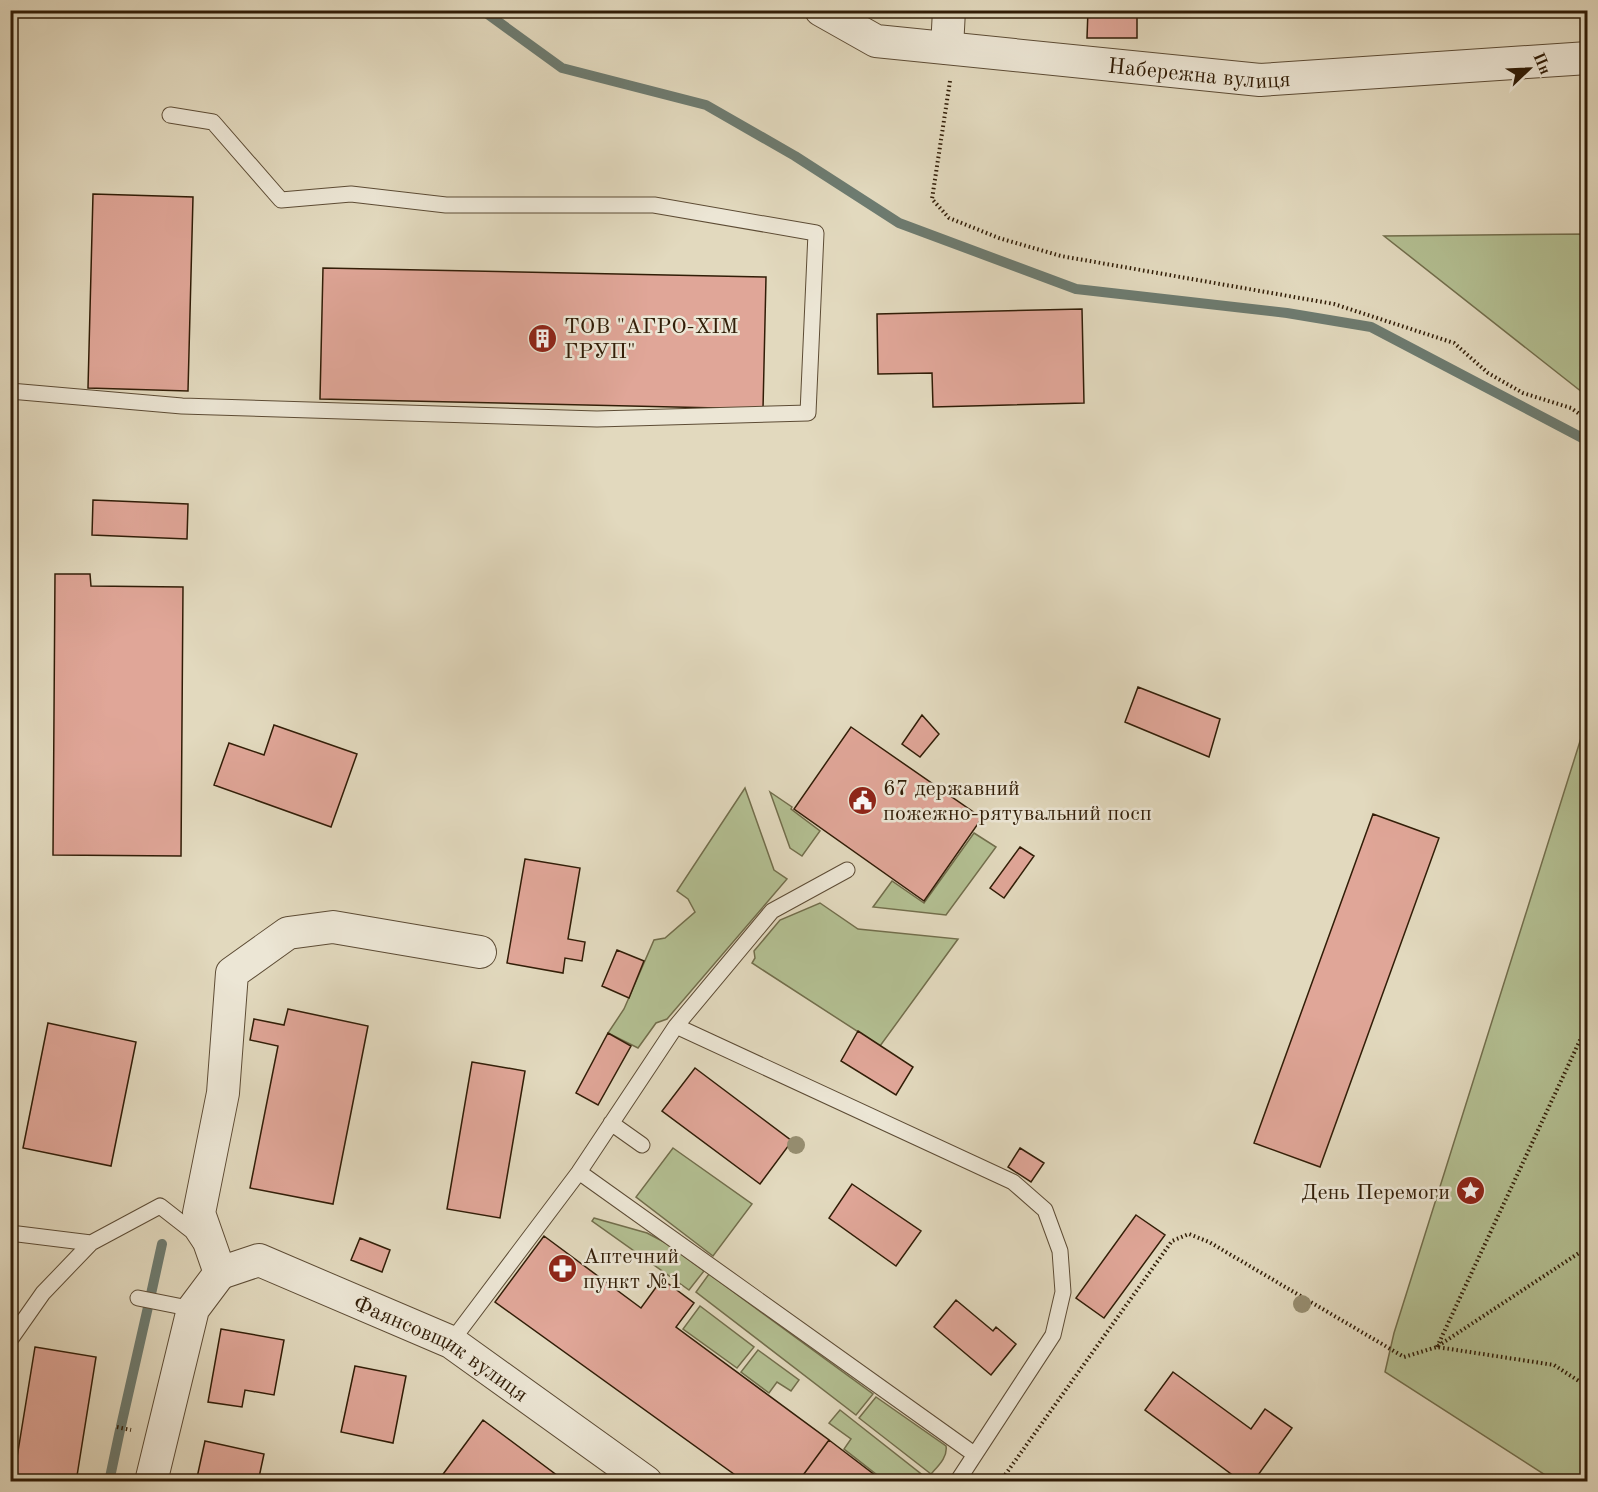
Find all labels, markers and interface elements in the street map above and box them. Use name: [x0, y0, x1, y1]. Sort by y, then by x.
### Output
north arrow: [1499, 39, 1559, 99]
text: Пн: [1529, 51, 1553, 77]
street label: Набережна вулиця: [1107, 56, 1291, 93]
place label: ТОВ "АГРО-ХІМ ГРУП": [564, 316, 738, 363]
building icon: ТОВ "АГРО-ХІМ ГРУП": [527, 322, 559, 354]
place label: 67 державний пожежно-рятувальний посп: [883, 778, 1152, 825]
public building icon: 67 державний пожежно-рятувальний посп: [846, 784, 878, 816]
place icon: День Перемоги: [1455, 1175, 1487, 1207]
place label: День Перемоги: [1301, 1182, 1450, 1204]
place label: Аптечний пункт №1: [583, 1246, 683, 1293]
pharmacy icon: Аптечний пункт №1: [546, 1252, 578, 1284]
street label: Фаянсовщик вулиця: [350, 1293, 532, 1407]

